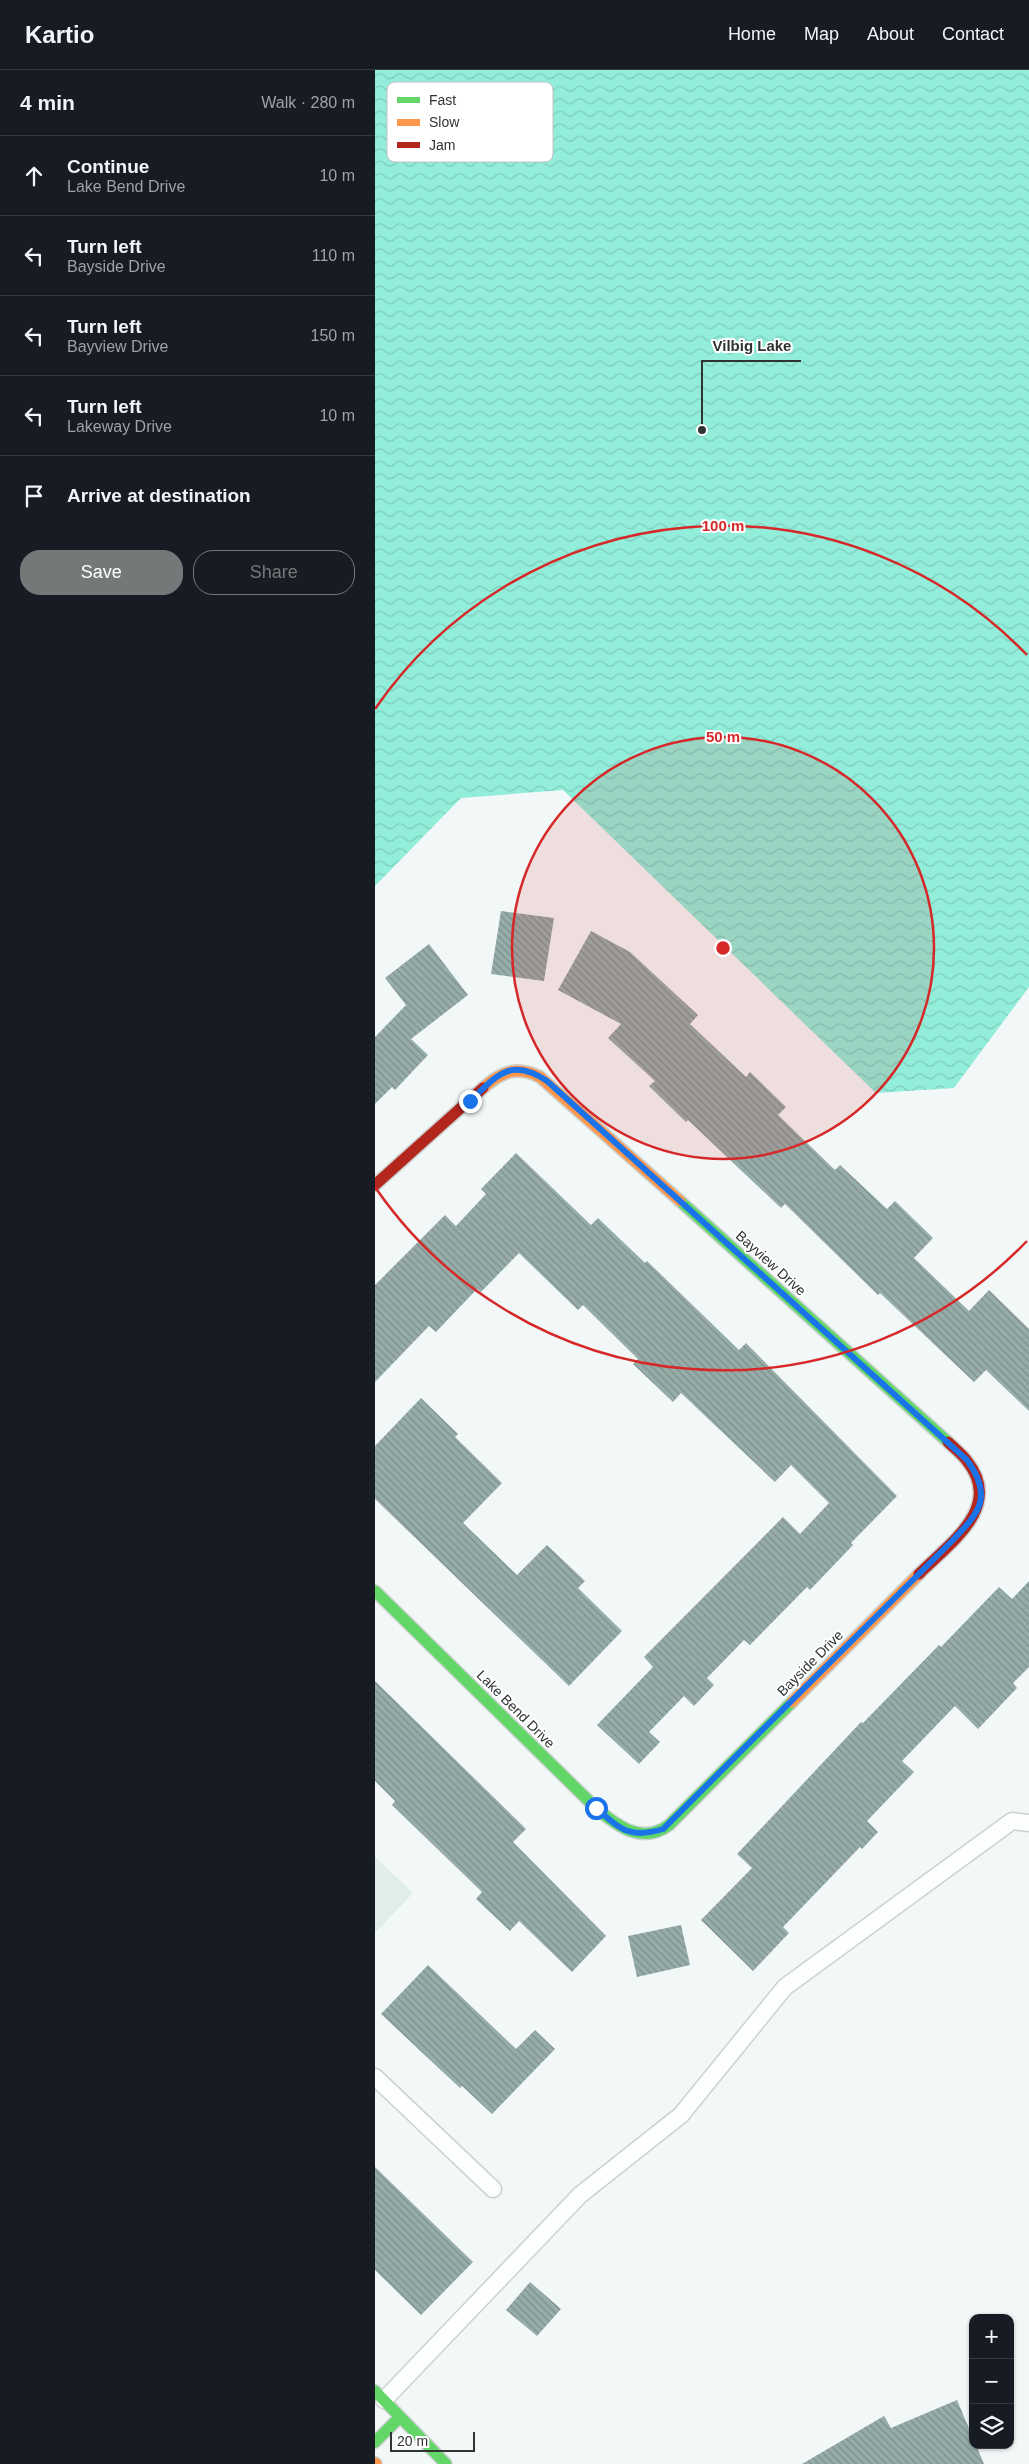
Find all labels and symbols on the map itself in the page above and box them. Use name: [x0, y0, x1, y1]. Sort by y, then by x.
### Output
legend: [387, 82, 553, 162]
text: Fast: [429, 92, 456, 108]
text: Slow: [429, 114, 460, 130]
text: Jam: [429, 137, 455, 153]
callout: Vilbig Lake: [702, 331, 801, 361]
text: Vilbig Lake: [713, 337, 791, 354]
text: 100 m: [702, 517, 744, 534]
text: 50 m: [706, 728, 740, 745]
centre of rings: [714, 939, 732, 957]
route end: [459, 1090, 482, 1113]
street label: Bayview Drive: [733, 1227, 809, 1299]
street label: Bayside Drive: [774, 1627, 846, 1699]
street label: Lake Bend Drive: [474, 1667, 558, 1751]
route start: [585, 1797, 608, 1820]
scale bar: [390, 2429, 475, 2452]

